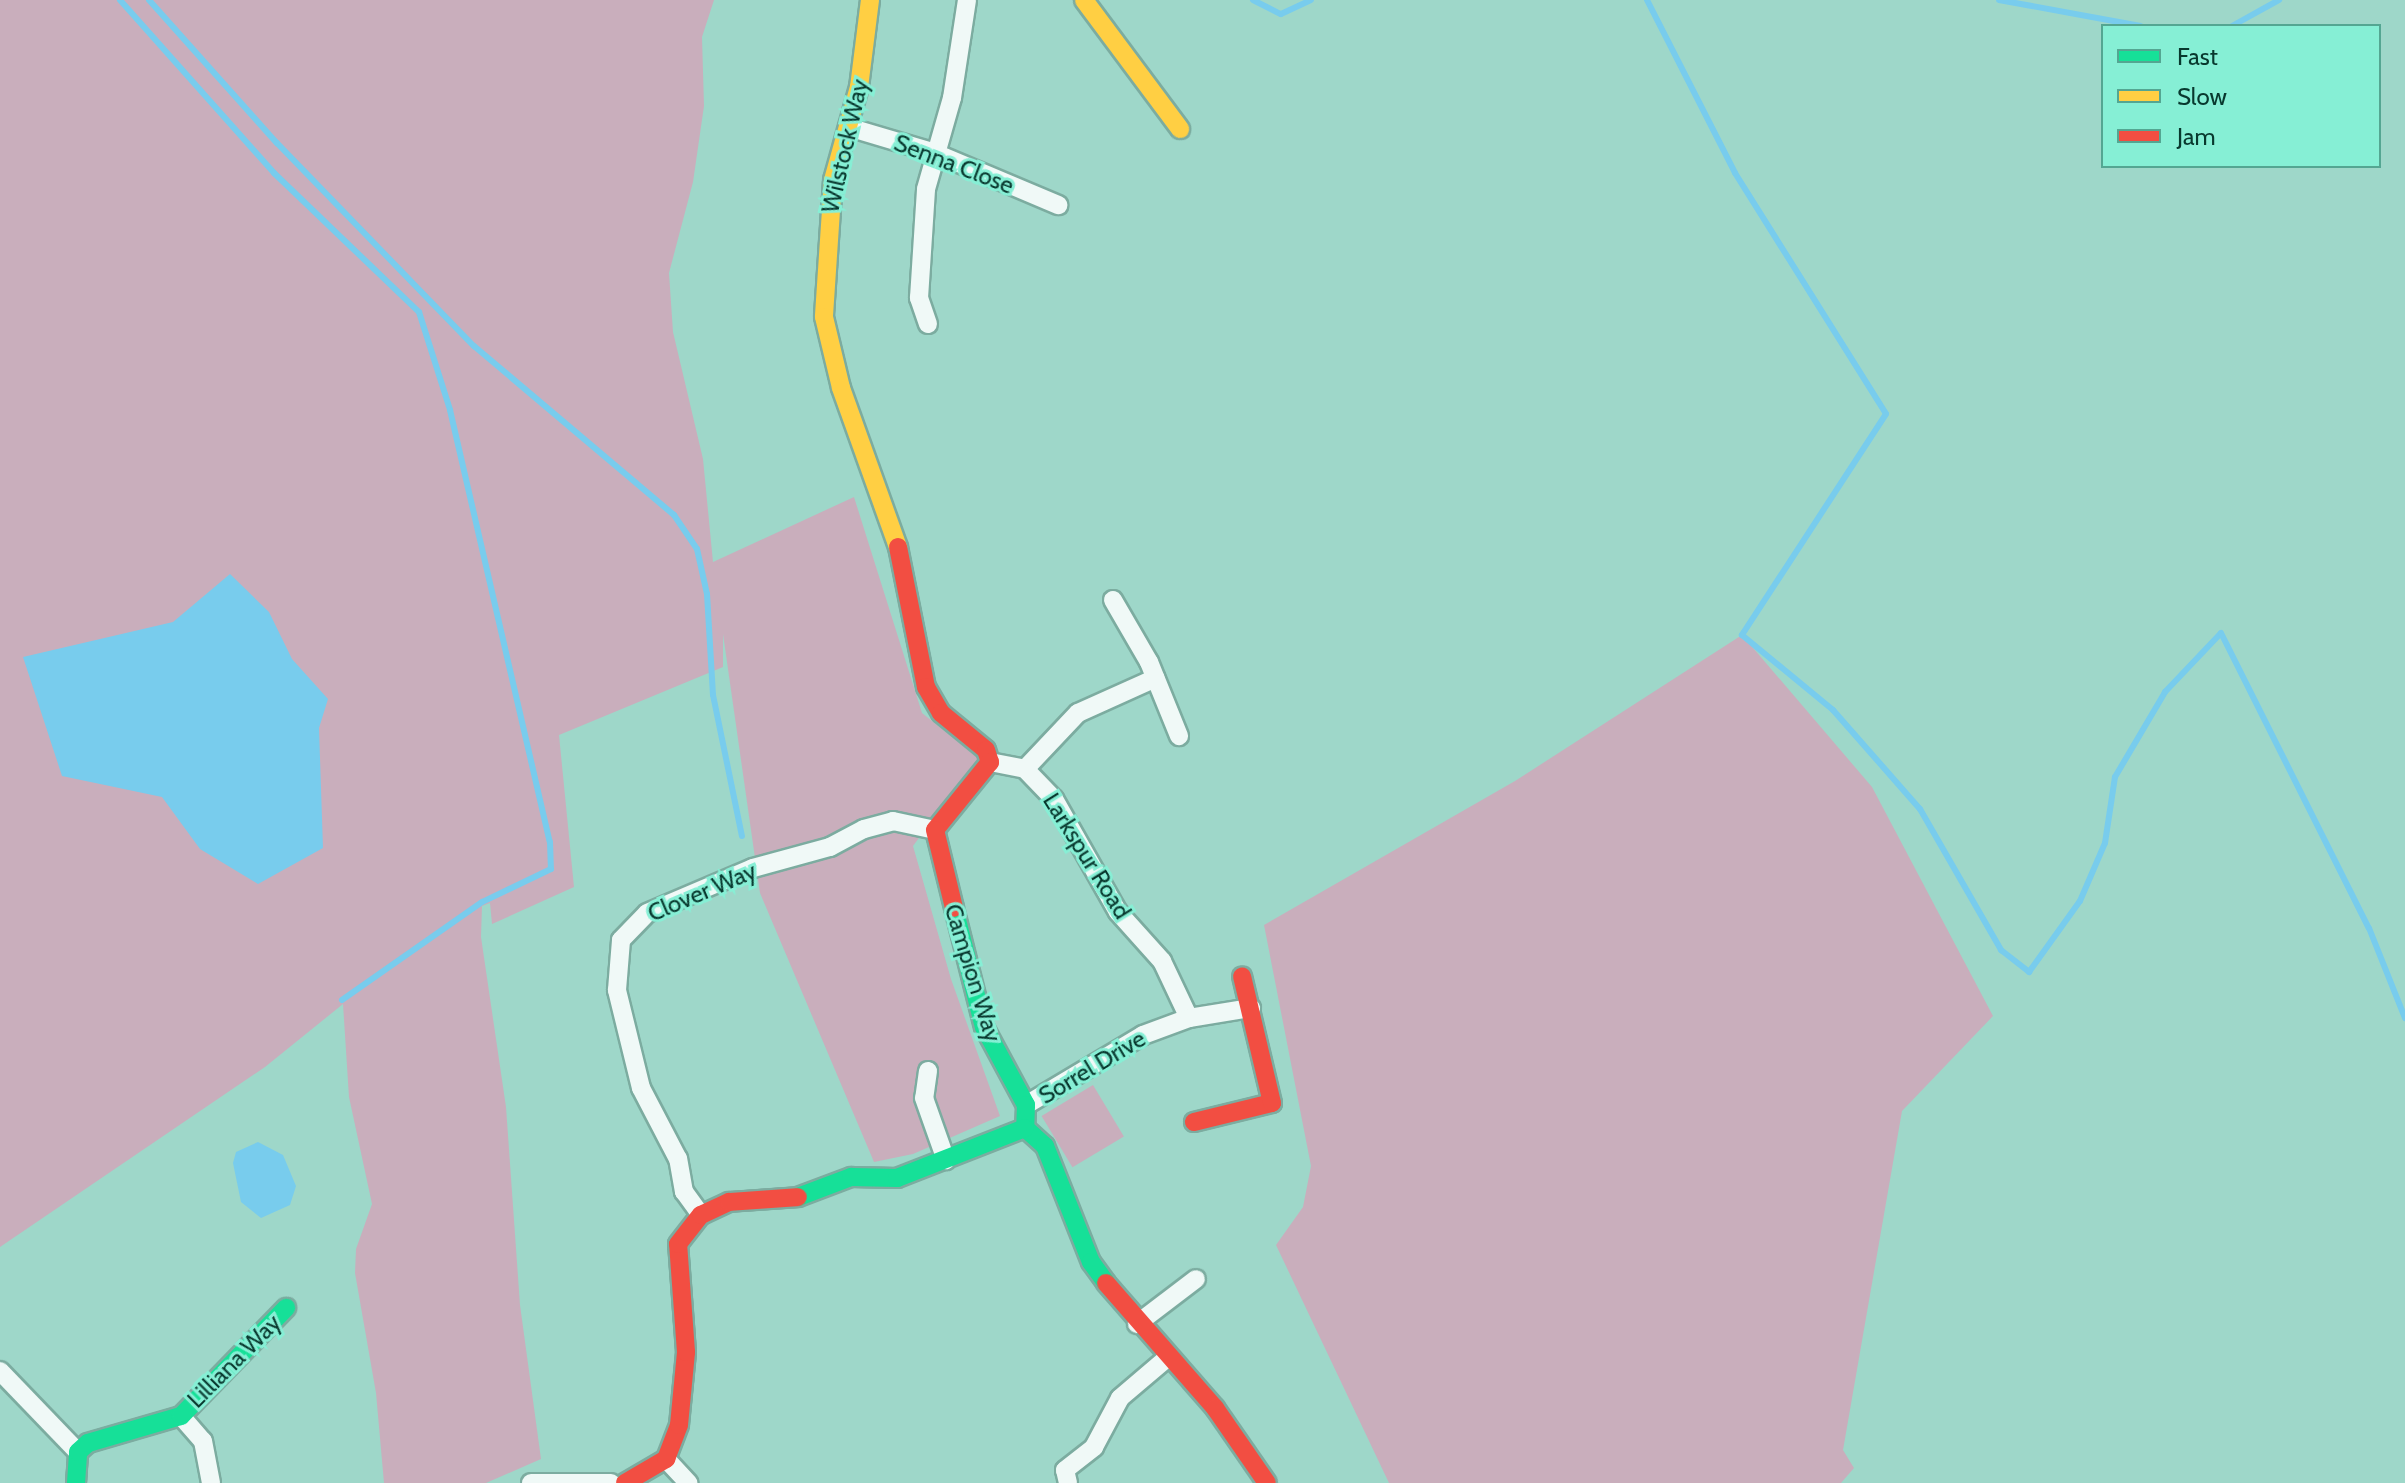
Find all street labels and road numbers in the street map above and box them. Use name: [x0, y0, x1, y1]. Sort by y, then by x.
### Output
street label: Wilstock Way: [816, 76, 874, 216]
street label: Senna Close: [890, 128, 1018, 200]
street label: Larkspur Road: [1037, 788, 1137, 924]
street label: Clover Way: [643, 856, 761, 928]
street label: Campion Way: [938, 901, 1008, 1045]
street label: Sorrel Drive: [1033, 1024, 1151, 1110]
street label: Lilliana Way: [181, 1308, 287, 1414]

